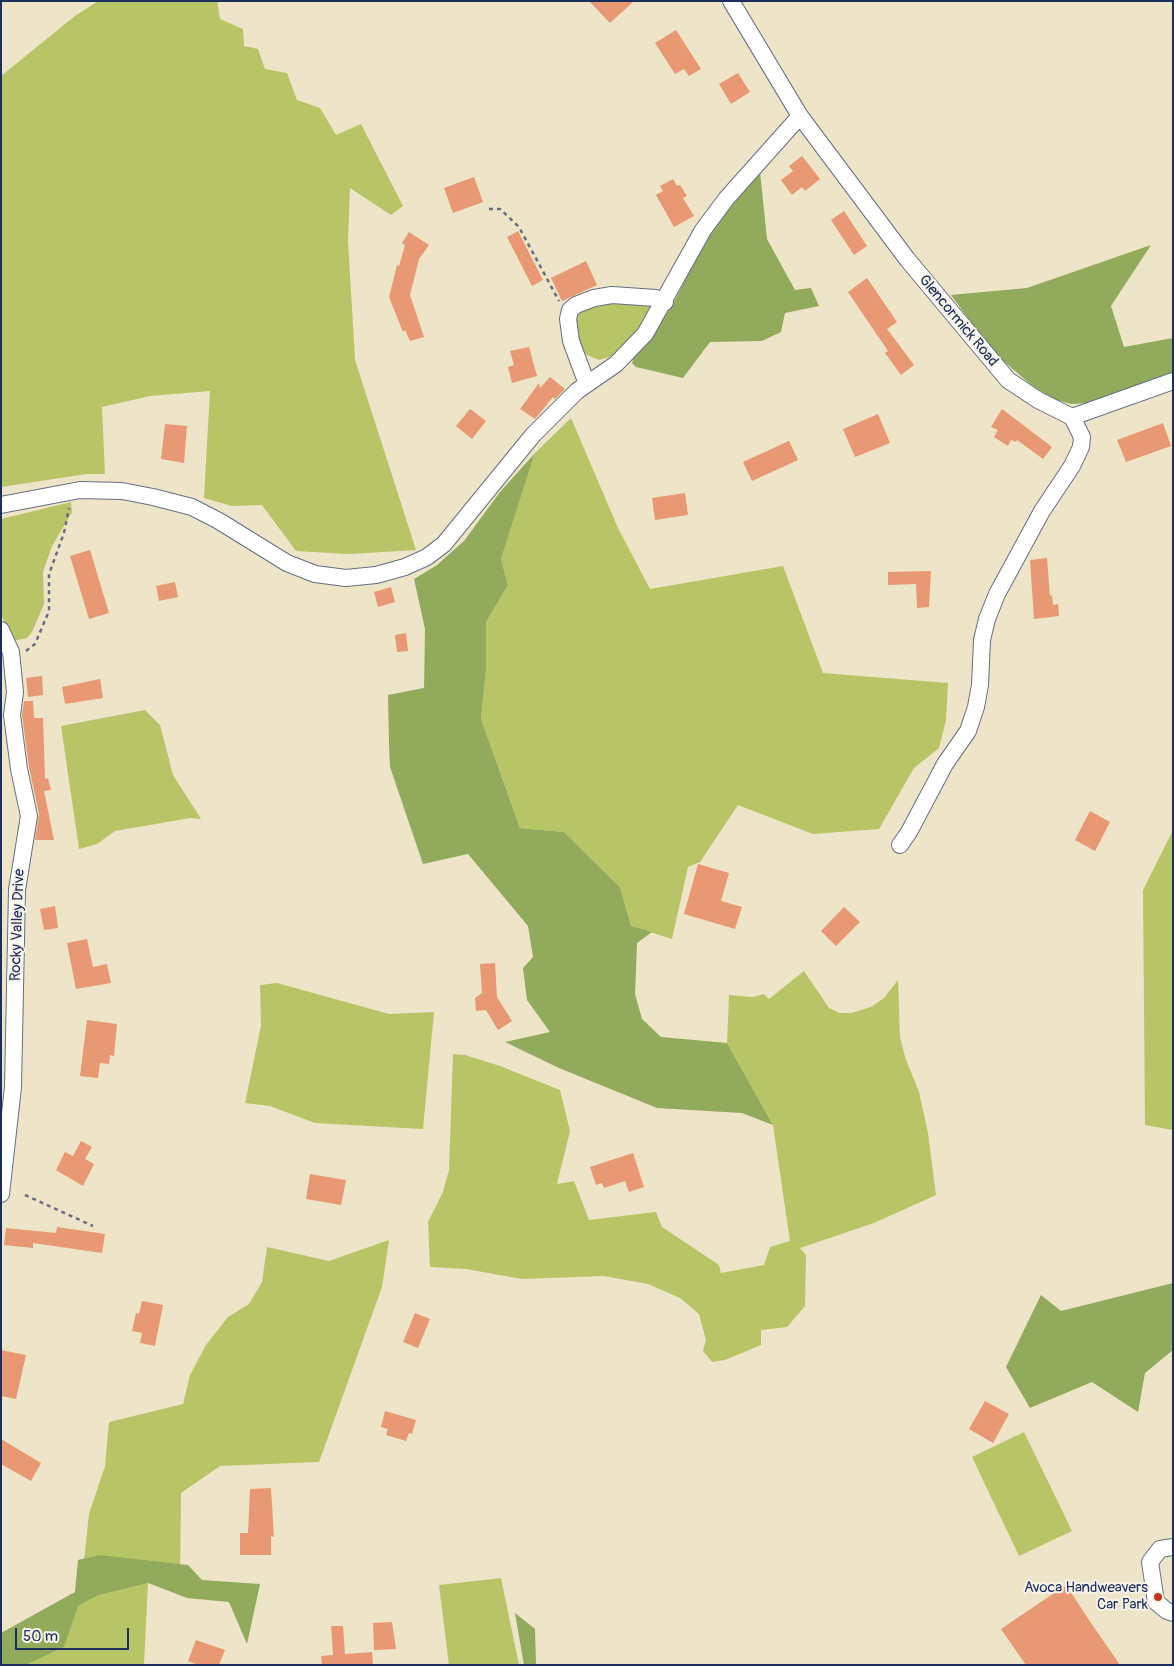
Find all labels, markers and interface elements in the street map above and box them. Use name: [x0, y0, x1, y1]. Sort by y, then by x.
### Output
street label: Glencormick Road: [914, 271, 1002, 371]
street label: Rocky Valley Drive: [7, 868, 29, 982]
place label: Avoca Handweavers Car Park: [1024, 1579, 1148, 1614]
marker: Avoca Handweavers Car Park: [1152, 1591, 1164, 1603]
scale bar: [18, 1618, 131, 1650]
text: 50 m: [23, 1627, 58, 1646]

